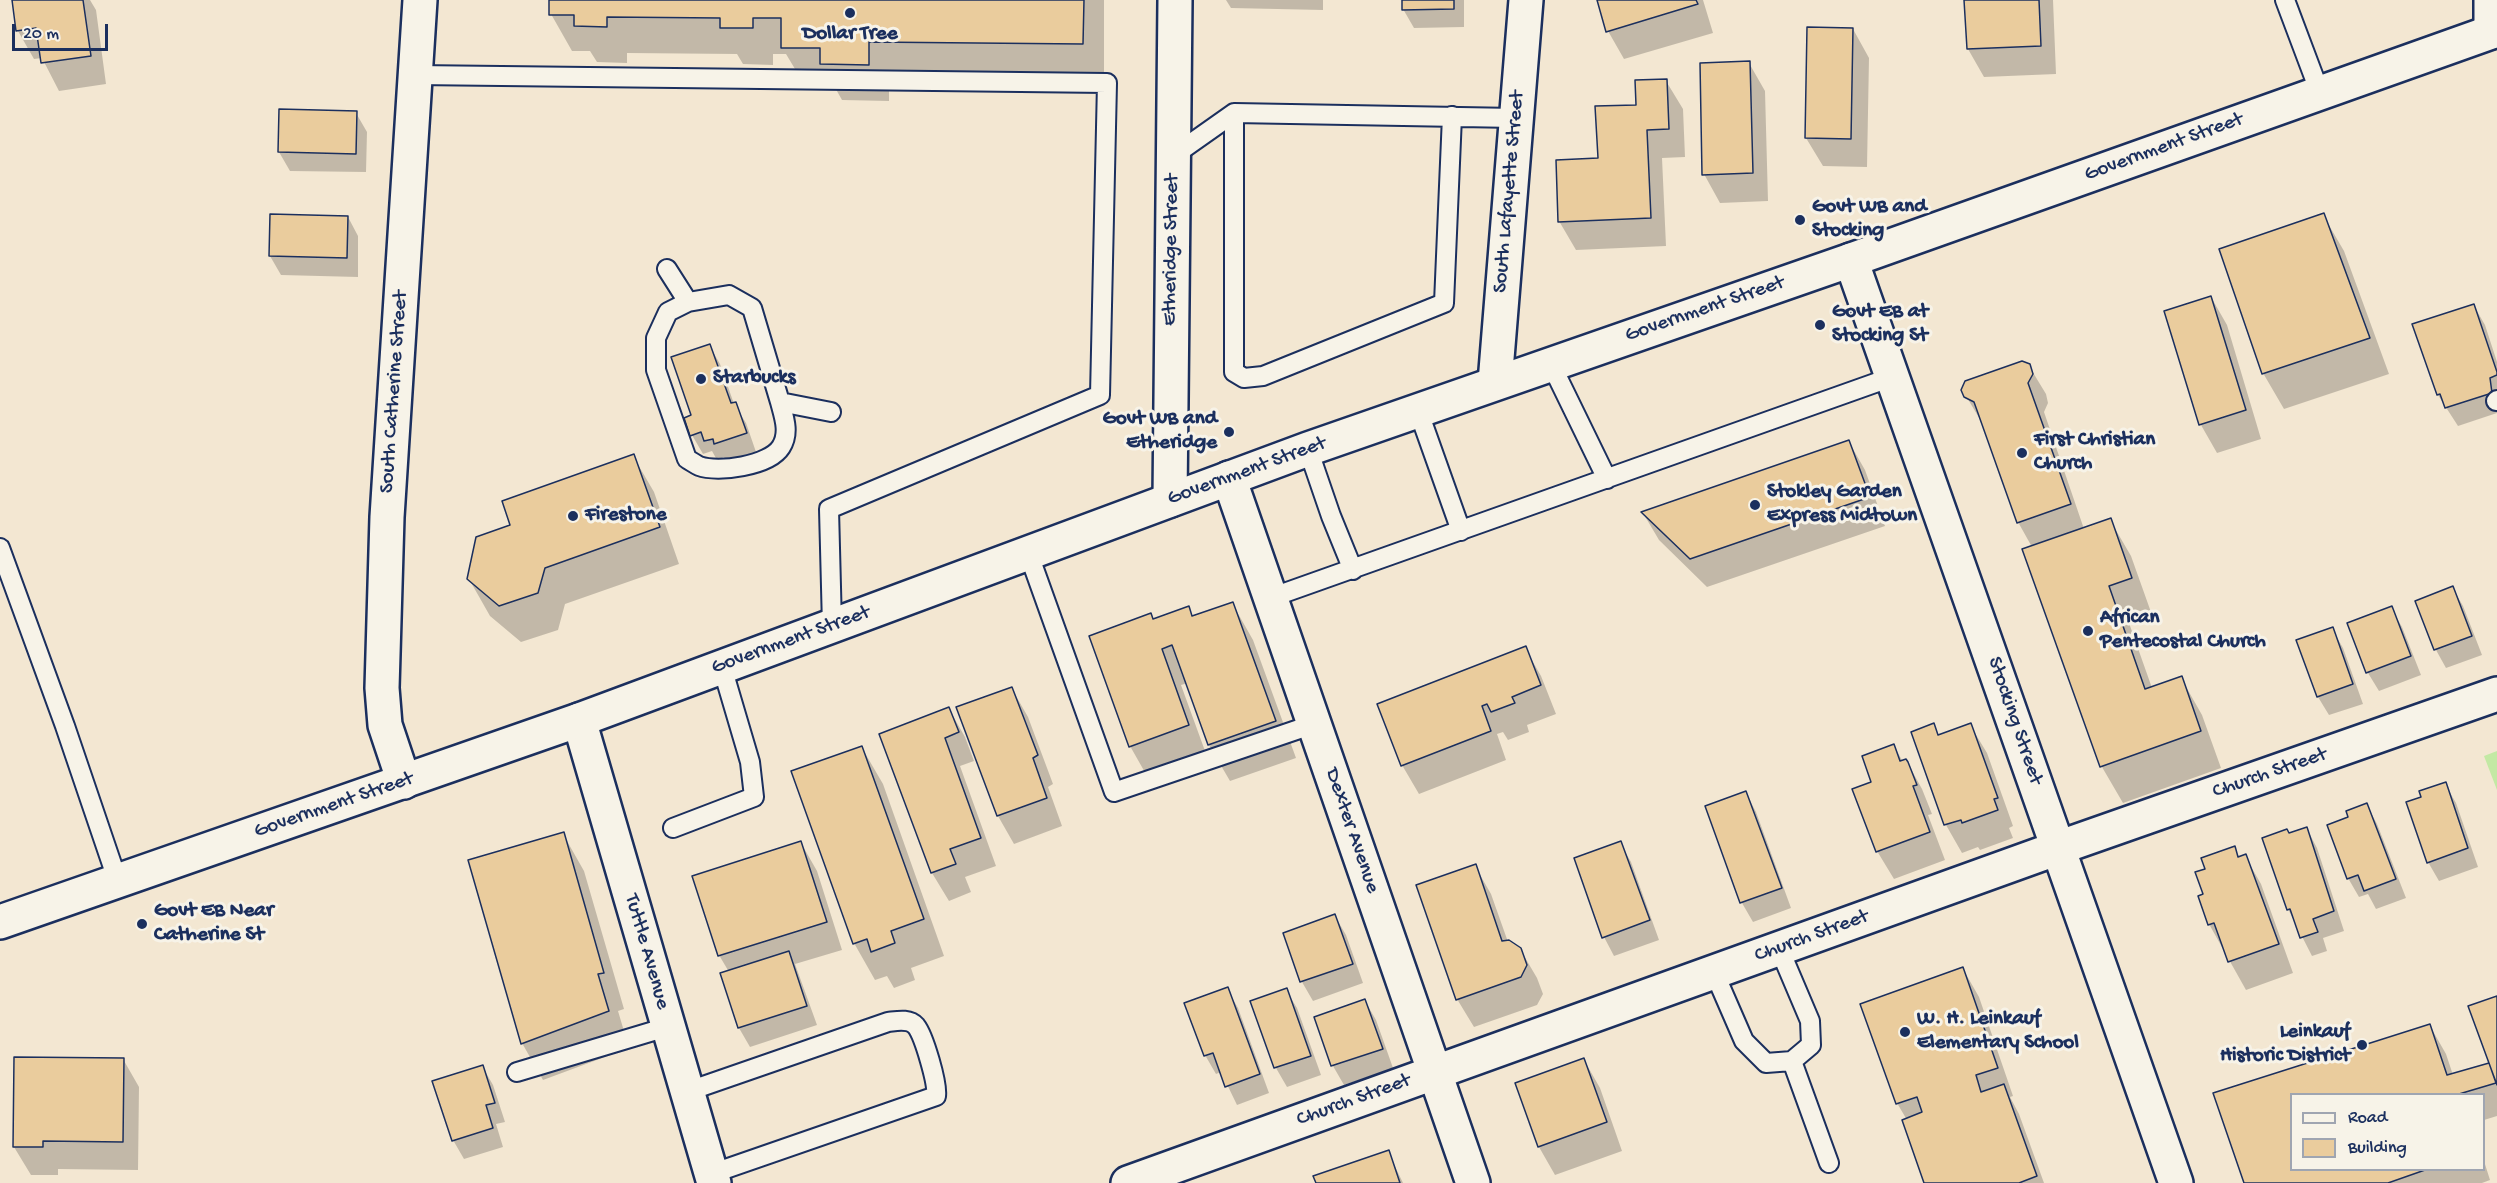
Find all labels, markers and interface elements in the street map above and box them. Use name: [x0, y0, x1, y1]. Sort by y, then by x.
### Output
marker: Dollar Tree: [843, 6, 857, 20]
scale bar: [15, 12, 111, 50]
place label: Dollar Tree: [802, 22, 898, 48]
text: 20 m: [23, 24, 59, 45]
street label: South Lafayette Street: [1489, 90, 1531, 294]
street label: Government Street: [2081, 108, 2247, 188]
street label: Etheridge Street: [1158, 174, 1186, 326]
place label: Govt WB and Stocking: [1812, 195, 1926, 245]
marker: Govt WB and Stocking: [1793, 213, 1807, 227]
street label: Government Street: [1622, 271, 1788, 349]
street label: South Catherine Street: [375, 290, 415, 494]
place label: Govt EB at Stocking St: [1832, 300, 1928, 350]
marker: Govt EB at Stocking St: [1813, 318, 1827, 332]
place label: Starbucks: [713, 366, 796, 392]
marker: Starbucks: [694, 372, 708, 386]
place label: Govt WB and Etheridge: [1103, 407, 1217, 457]
marker: Govt WB and Etheridge: [1222, 425, 1236, 439]
place label: First Christian Church: [2034, 428, 2155, 478]
street label: Government Street: [1164, 432, 1330, 512]
marker: First Christian Church: [2015, 446, 2029, 460]
place label: Stokley Garden Express Midtown: [1767, 480, 1917, 530]
marker: Stokley Garden Express Midtown: [1748, 498, 1762, 512]
place label: Firestone: [585, 503, 667, 529]
marker: Firestone: [566, 509, 580, 523]
street label: Government Street: [708, 601, 874, 681]
place label: African Pentecostal Church: [2100, 606, 2266, 656]
marker: African Pentecostal Church: [2081, 624, 2095, 638]
street label: Stocking Street: [1980, 654, 2048, 788]
street label: Church Street: [2209, 743, 2331, 805]
street label: Dexter Avenue: [1318, 765, 1384, 897]
street label: Government Street: [251, 767, 417, 845]
street label: Tuttle Avenue: [618, 891, 674, 1013]
place label: Govt EB Near Catherine St: [154, 899, 273, 949]
street label: Church Street: [1752, 905, 1872, 969]
marker: Govt EB Near Catherine St: [135, 917, 149, 931]
place label: W. H. Leinkauf Elementary School: [1917, 1007, 2079, 1057]
place label: Leinkauf Historic District: [2220, 1020, 2350, 1070]
marker: W. H. Leinkauf Elementary School: [1898, 1025, 1912, 1039]
marker: Leinkauf Historic District: [2355, 1038, 2369, 1052]
street label: Church Street: [1294, 1069, 1414, 1133]
legend: [2290, 1093, 2485, 1171]
text: Road: [2348, 1108, 2387, 1129]
text: Building: [2348, 1138, 2407, 1159]

